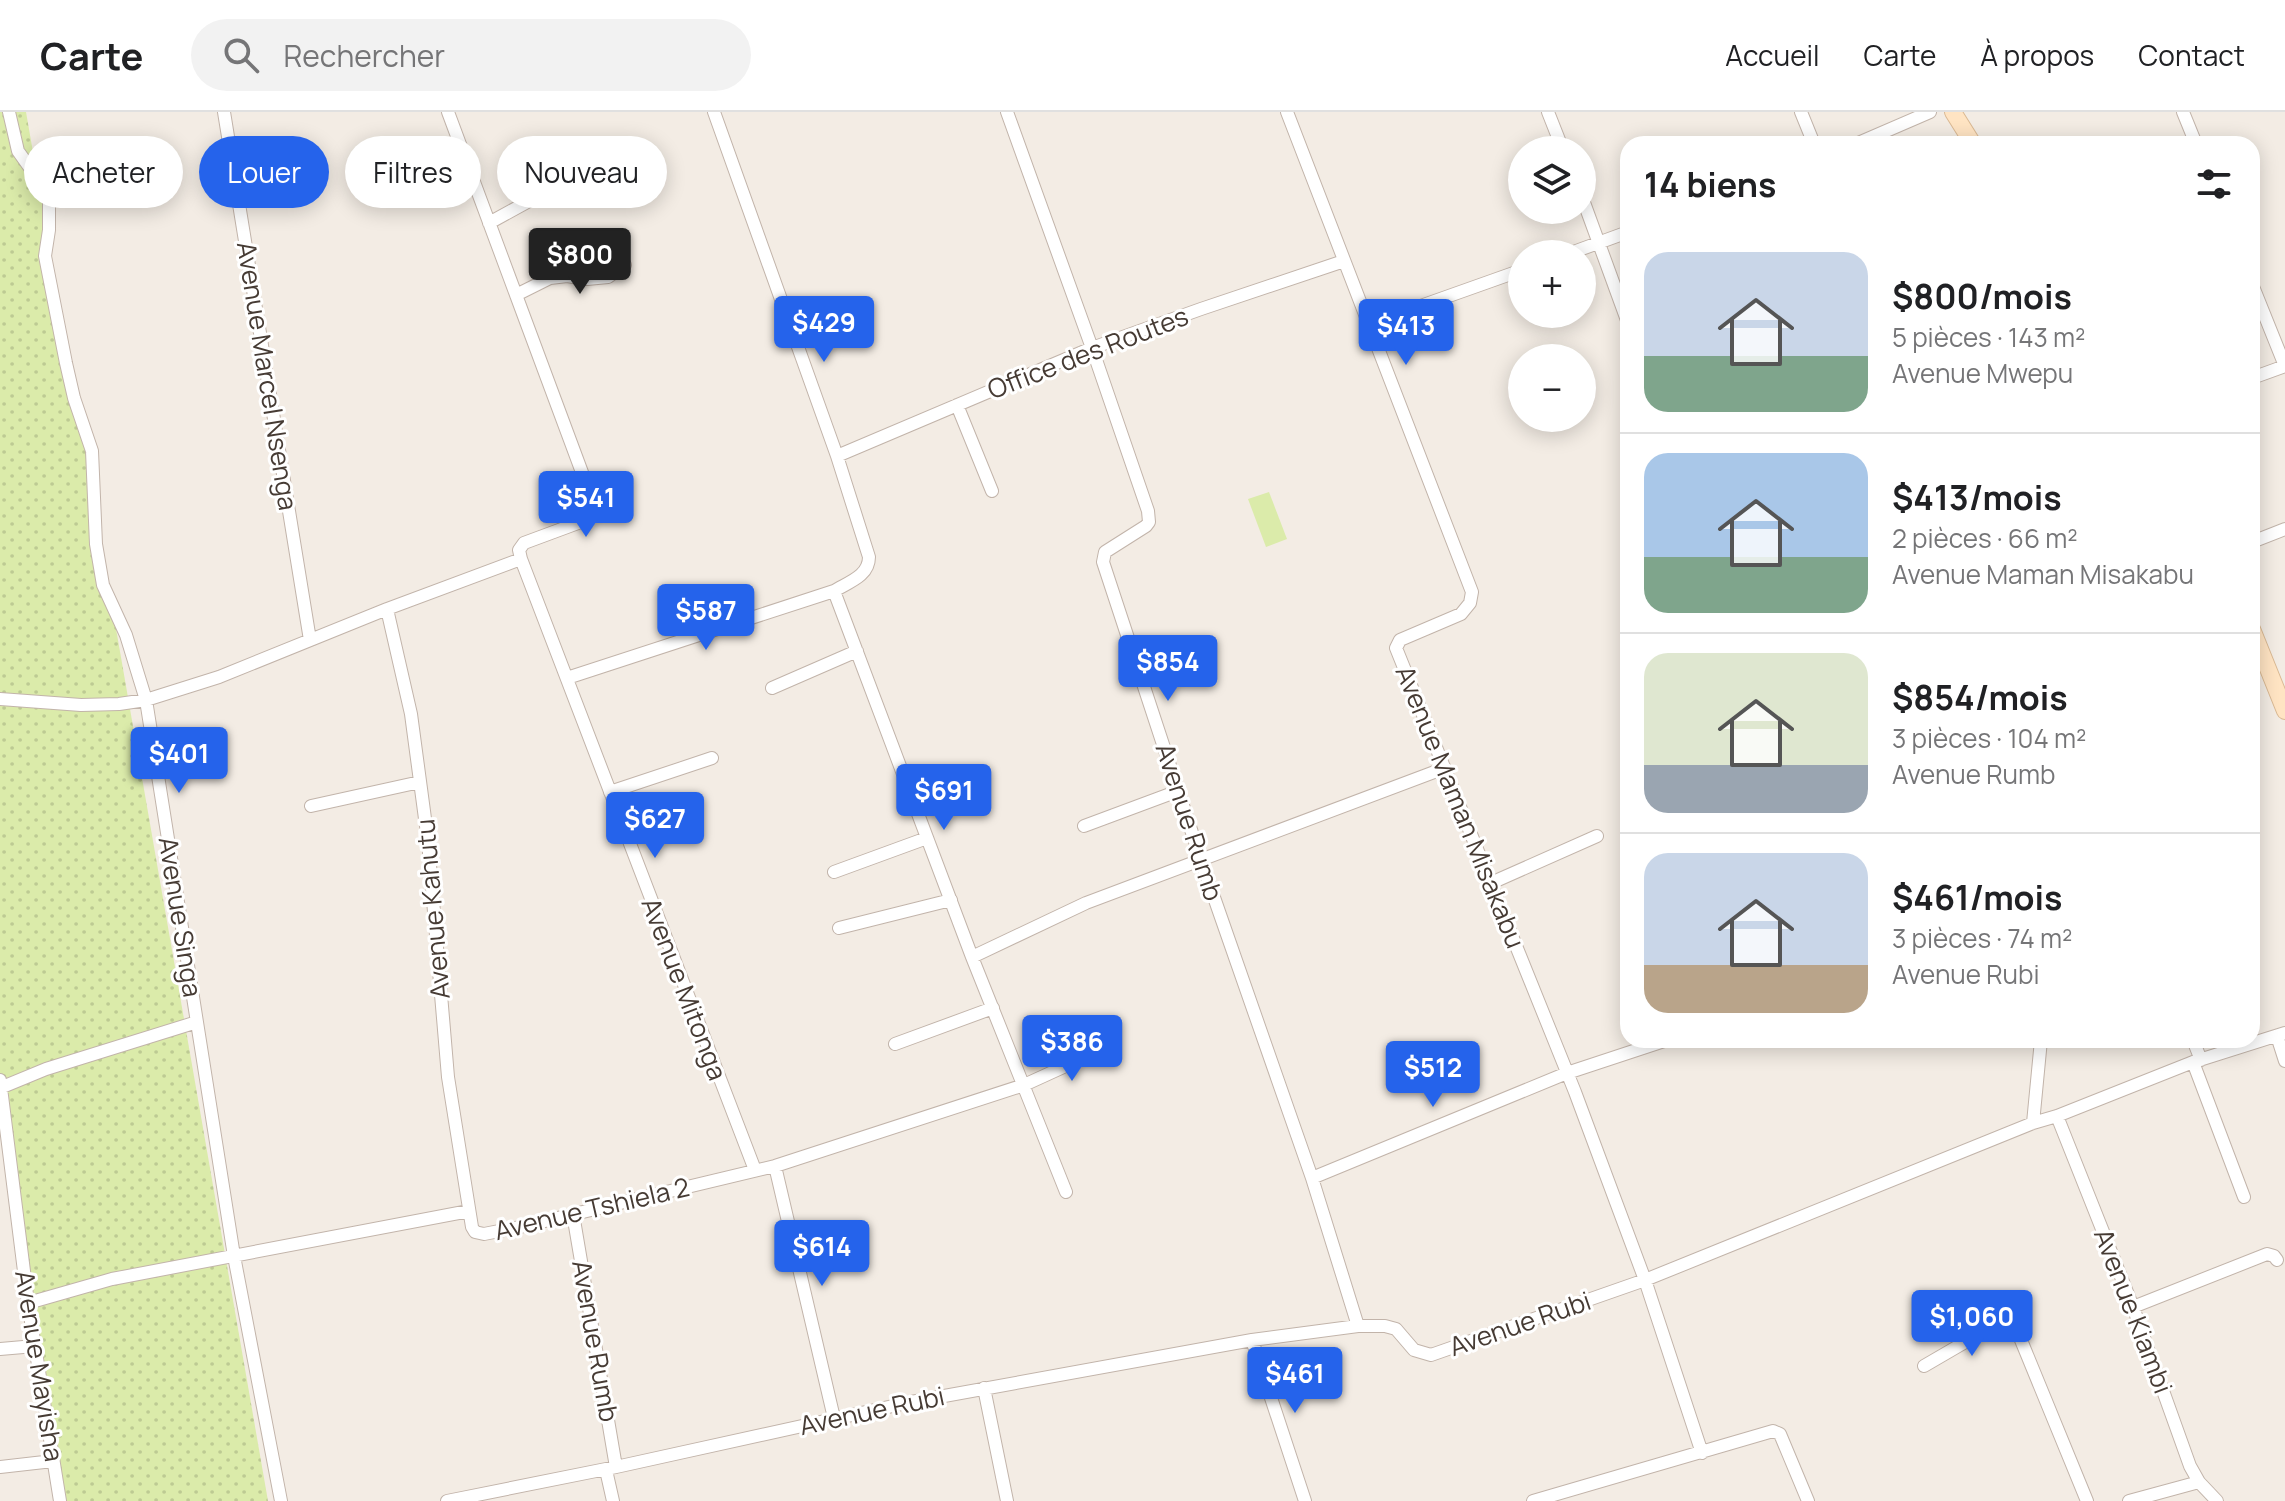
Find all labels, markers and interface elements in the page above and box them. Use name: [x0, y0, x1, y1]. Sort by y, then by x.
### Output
search box: [191, 19, 751, 91]
text: Carte: [40, 29, 143, 81]
icon: search: [219, 33, 263, 77]
text: Rechercher: [283, 35, 445, 76]
text: Accueil: [1725, 36, 1820, 74]
text: Carte: [1864, 36, 1936, 74]
text: À propos: [1980, 36, 2094, 74]
text: Contact: [2138, 36, 2245, 74]
chip: Acheter: [24, 136, 183, 208]
chip: Louer: [199, 136, 329, 208]
chip: Filtres: [345, 136, 481, 208]
chip: Nouveau: [497, 136, 667, 208]
map controls: [1508, 136, 1596, 432]
button: layers: [1508, 136, 1596, 224]
text: 14 biens: [1644, 161, 1777, 207]
icon: filters: [2192, 162, 2236, 206]
pin: $800: [533, 228, 627, 296]
text: $800: [547, 236, 613, 272]
street label: Avenue Marcel Nsenga: [229, 239, 307, 513]
button: +: [1508, 240, 1596, 328]
text: $800/mois: [1892, 273, 2072, 319]
icon: home: [1708, 284, 1804, 380]
pin: $429: [777, 296, 871, 364]
street label: Office des Routes: [982, 297, 1193, 407]
pin: $413: [1359, 299, 1453, 367]
text: $429: [792, 304, 856, 340]
text: $413: [1377, 307, 1435, 343]
text: 5 pièces · 143 m²: [1892, 319, 2086, 355]
button: −: [1508, 344, 1596, 432]
text: Avenue Mwepu: [1892, 355, 2073, 391]
pin: $541: [539, 471, 633, 539]
text: $413/mois: [1892, 474, 2062, 520]
text: $541: [557, 479, 615, 515]
icon: home: [1708, 485, 1804, 581]
text: 2 pièces · 66 m²: [1892, 520, 2078, 556]
text: Avenue Maman Misakabu: [1892, 556, 2194, 592]
pin: $587: [659, 584, 753, 652]
text: $587: [675, 592, 737, 628]
pin: $854: [1121, 635, 1215, 703]
text: $854: [1136, 643, 1200, 679]
street label: Avenue Maman Misakabu: [1388, 660, 1534, 953]
text: $854/mois: [1892, 674, 2068, 720]
icon: home: [1708, 685, 1804, 781]
text: 3 pièces · 104 m²: [1892, 720, 2086, 756]
pin: $401: [132, 727, 226, 795]
text: $401: [149, 735, 209, 771]
street label: Avenue Rumb: [1148, 738, 1232, 905]
text: Avenue Rumb: [1892, 756, 2056, 792]
pin: $691: [897, 764, 991, 832]
text: $691: [914, 772, 974, 808]
pin: $627: [608, 792, 702, 860]
text: $627: [624, 800, 686, 836]
street label: Avenue Kahutu: [406, 817, 458, 1001]
street label: Avenue Singa: [151, 834, 211, 999]
text: $461/mois: [1892, 874, 2063, 920]
icon: home: [1708, 885, 1804, 981]
street label: Avenue Mitonga: [634, 892, 736, 1085]
text: 3 pièces · 74 m²: [1892, 920, 2072, 956]
text: Avenue Rubi: [1892, 956, 2040, 992]
pin: $386: [1025, 1015, 1119, 1083]
text: $386: [1040, 1023, 1104, 1059]
pin: $512: [1386, 1041, 1480, 1109]
text: $512: [1404, 1049, 1462, 1085]
street label: Avenue Tshiela 2: [491, 1168, 693, 1248]
pin: $614: [775, 1220, 869, 1288]
street label: Avenue Kiambi: [2086, 1223, 2182, 1398]
text: $614: [792, 1228, 852, 1264]
street label: Avenue Rumb: [564, 1257, 628, 1424]
street label: Avenue Mayisha: [7, 1268, 73, 1464]
street label: Avenue Rubi: [1444, 1282, 1595, 1364]
pin: $1,060: [1907, 1290, 2037, 1358]
text: $1,060: [1930, 1298, 2014, 1334]
pin: $461: [1248, 1347, 1342, 1415]
text: $461: [1265, 1355, 1325, 1391]
street label: Avenue Rubi: [796, 1377, 948, 1443]

